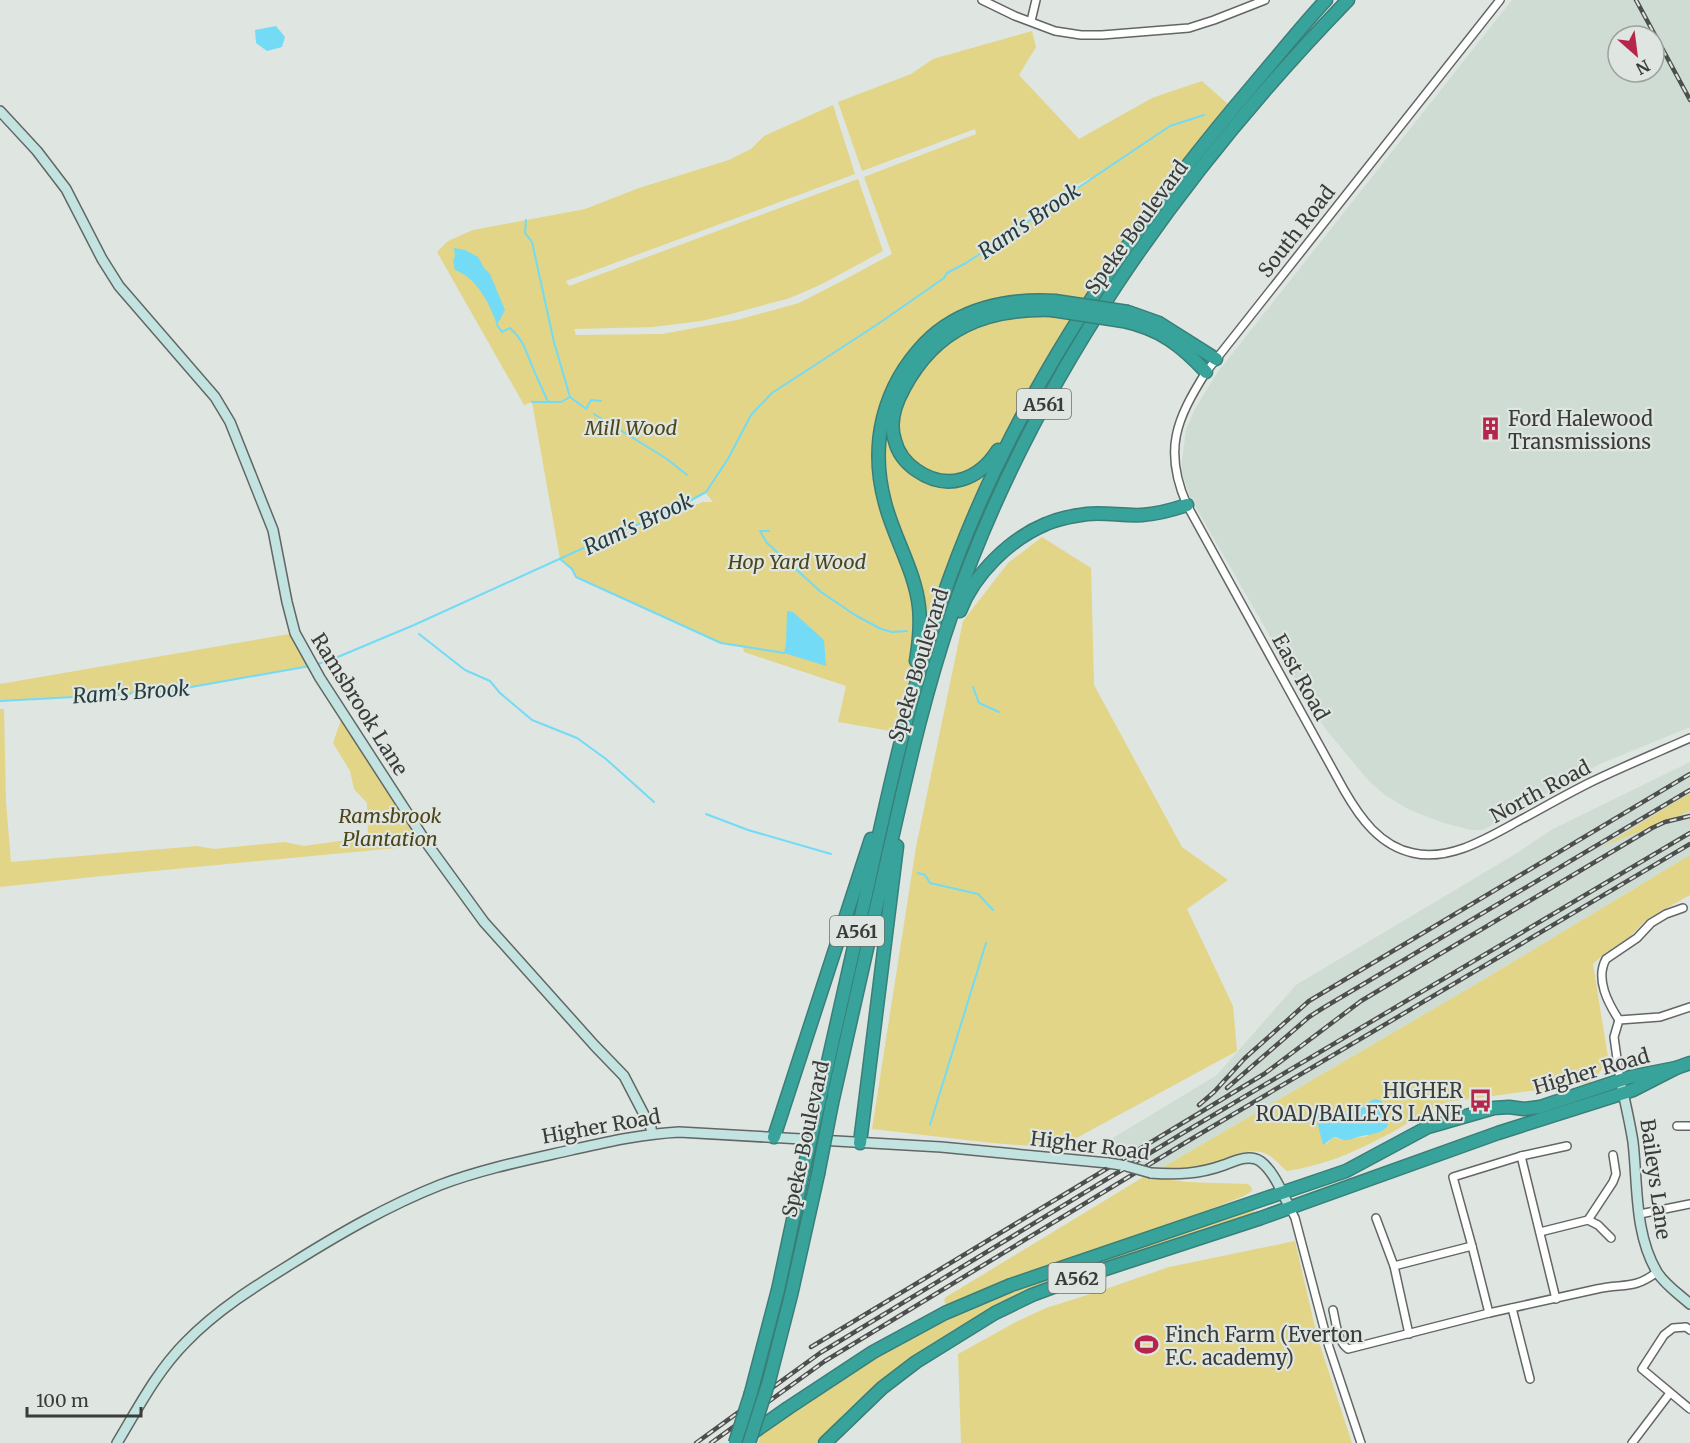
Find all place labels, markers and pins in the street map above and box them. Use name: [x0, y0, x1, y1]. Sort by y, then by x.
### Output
place label: Ford Halewood Transmissions: [1508, 406, 1653, 454]
building icon: Ford Halewood Transmissions: [1477, 416, 1503, 442]
place label: HIGHER ROAD/BAILEYS LANE: [1256, 1078, 1463, 1126]
bus stop icon: HIGHER ROAD/BAILEYS LANE: [1468, 1088, 1494, 1114]
place label: Finch Farm (Everton F.C. academy): [1165, 1322, 1363, 1370]
sports icon: Finch Farm (Everton F.C. academy): [1134, 1332, 1160, 1358]

